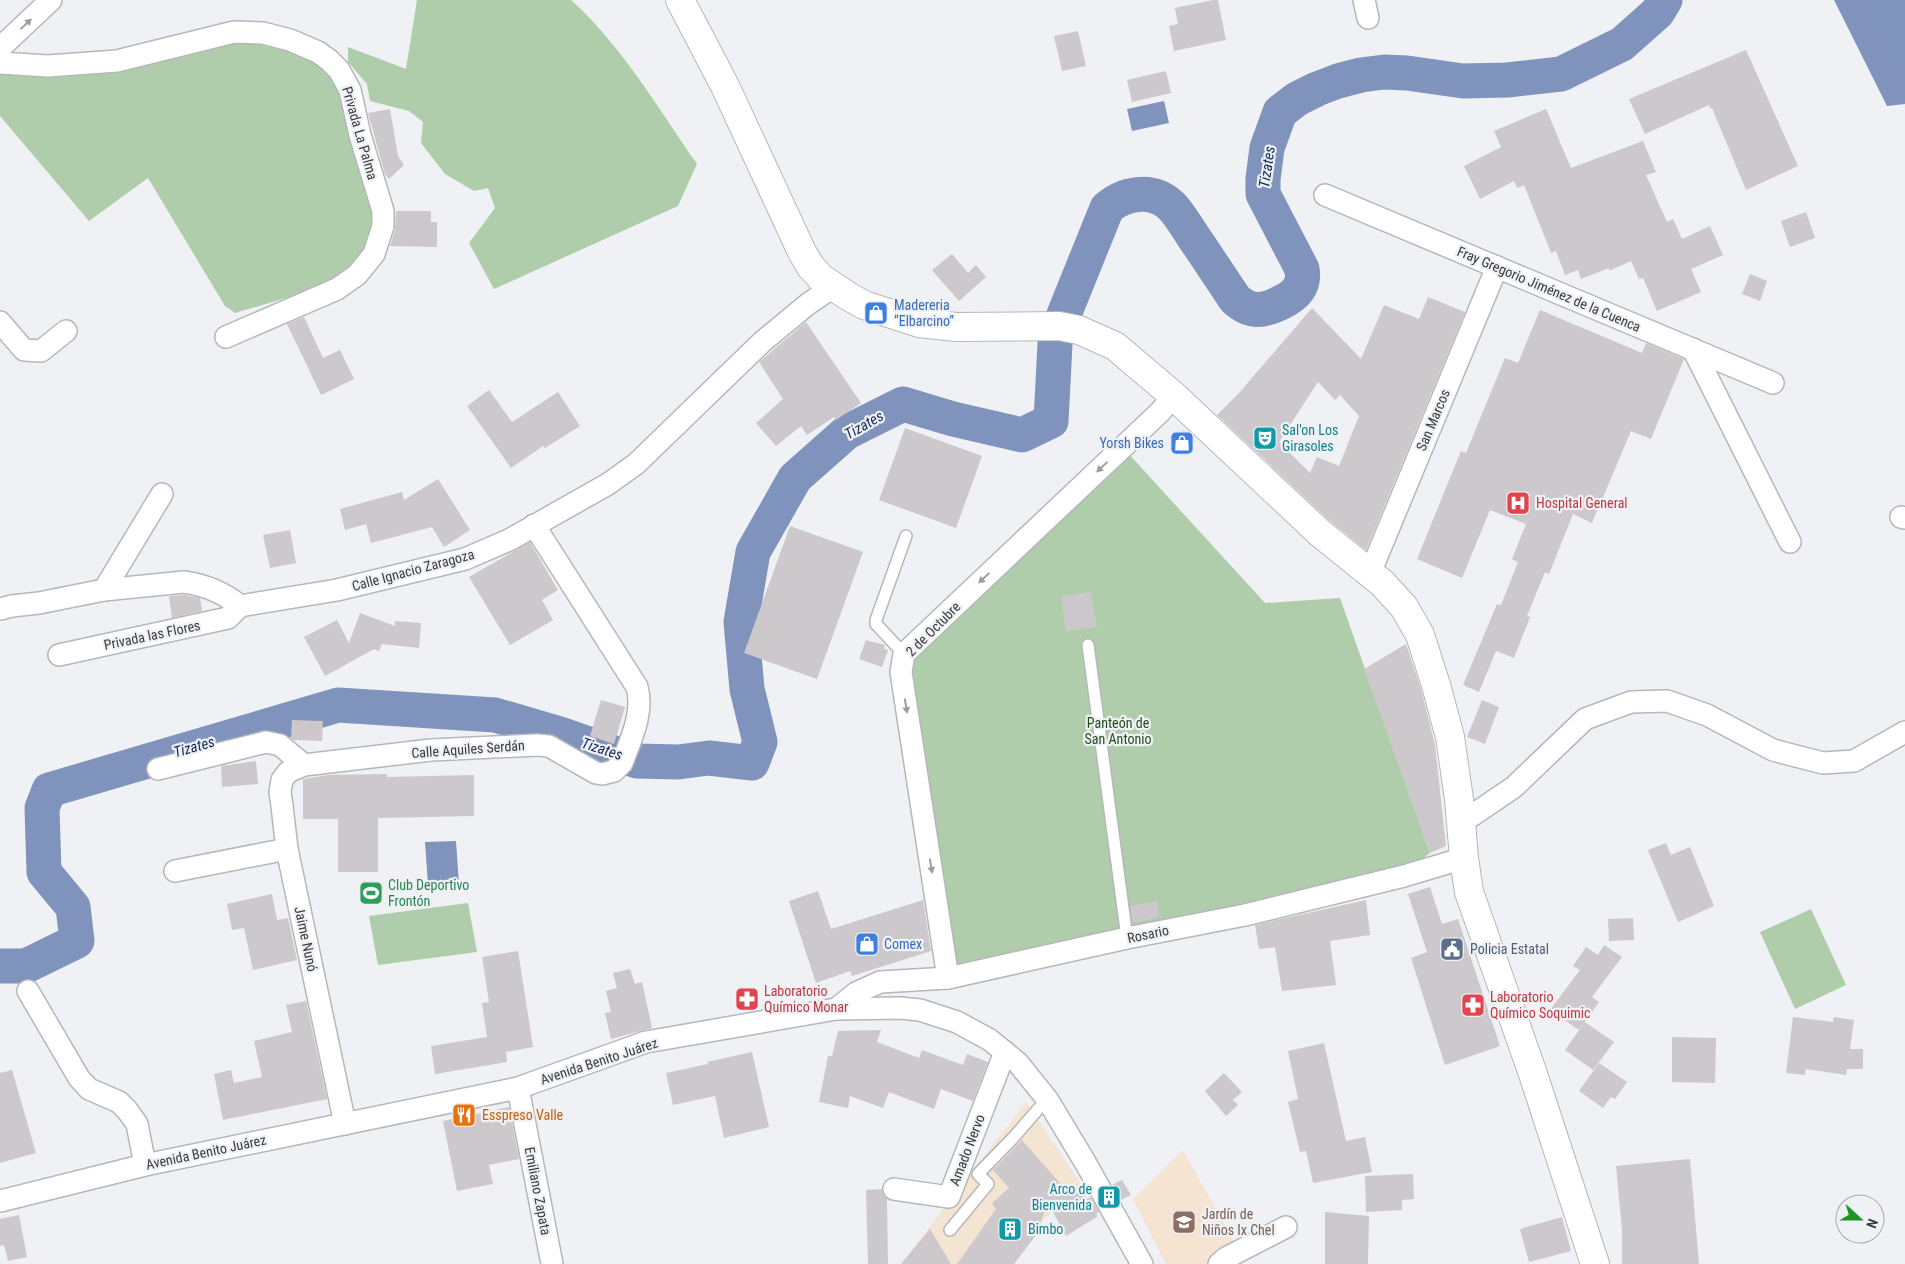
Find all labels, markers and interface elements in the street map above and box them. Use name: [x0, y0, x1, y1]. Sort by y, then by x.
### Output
one-way arrow: [19, 18, 31, 30]
street label: Privada La Palma: [339, 85, 381, 181]
water label: Tizates: [1255, 145, 1279, 189]
street label: Fray Gregorio Jiménez de la Cuenca: [1455, 243, 1643, 335]
place label: Madereria “Elbarcino”: [894, 297, 954, 329]
shop icon: Madereria “Elbarcino”: [863, 300, 889, 326]
street label: San Marcos: [1413, 387, 1453, 453]
water label: Tizates: [841, 407, 887, 443]
place label: Sal'on Los Girasoles: [1282, 422, 1338, 454]
theatre icon: Sal'on Los Girasoles: [1252, 425, 1278, 451]
shop icon: Yorsh Bikes: [1169, 430, 1195, 456]
place label: Yorsh Bikes: [1099, 435, 1164, 451]
one-way arrow: [1096, 461, 1108, 473]
hospital icon: Hospital General: [1505, 490, 1531, 516]
place label: Hospital General: [1536, 495, 1628, 511]
street label: Calle Ignacio Zaragoza: [350, 546, 476, 594]
one-way arrow: [978, 572, 990, 584]
street label: 2 de Octubre: [903, 598, 964, 659]
street label: Privada las Flores: [102, 617, 202, 653]
one-way arrow: [903, 698, 911, 714]
park label: Panteón de San Antonio: [1085, 715, 1151, 747]
water label: Tizates: [171, 732, 217, 761]
water label: Tizates: [579, 734, 625, 764]
street label: Calle Aquiles Serdán: [411, 737, 525, 761]
one-way arrow: [927, 859, 935, 875]
place label: Club Deportivo Frontón: [388, 877, 469, 909]
sports icon: Club Deportivo Frontón: [358, 880, 384, 906]
street label: Jaime Nunó: [291, 905, 321, 973]
street label: Rosario: [1126, 922, 1170, 946]
shop icon: Comex: [854, 931, 880, 957]
place label: Comex: [884, 936, 922, 952]
public building icon: Policia Estatal: [1439, 936, 1465, 962]
place label: Policia Estatal: [1470, 941, 1549, 957]
place label: Laboratorio Químico Monar: [764, 983, 848, 1015]
pharmacy icon: Laboratorio Químico Monar: [734, 986, 760, 1012]
place label: Laboratorio Químico Soquimic: [1490, 989, 1590, 1021]
pharmacy icon: Laboratorio Químico Soquimic: [1460, 992, 1486, 1018]
street label: Avenida Benito Juárez: [538, 1034, 660, 1088]
restaurant icon: Esspreso Valle: [451, 1102, 477, 1128]
place label: Esspreso Valle: [482, 1107, 564, 1123]
street label: Amado Nervo: [946, 1112, 988, 1188]
street label: Avenida Benito Juárez: [144, 1131, 268, 1173]
street label: Emiliano Zapata: [522, 1146, 554, 1236]
place label: Arco de Bienvenida: [1032, 1181, 1092, 1213]
building icon: Arco de Bienvenida: [1096, 1184, 1122, 1210]
north arrow: [1835, 1194, 1885, 1244]
place label: Jardín de Niños Ix Chel: [1202, 1206, 1275, 1238]
school or university icon: Jardín de Niños Ix Chel: [1171, 1209, 1197, 1235]
building icon: Bimbo: [997, 1216, 1023, 1242]
text: N: [1863, 1217, 1881, 1231]
place label: Bimbo: [1028, 1221, 1063, 1237]

